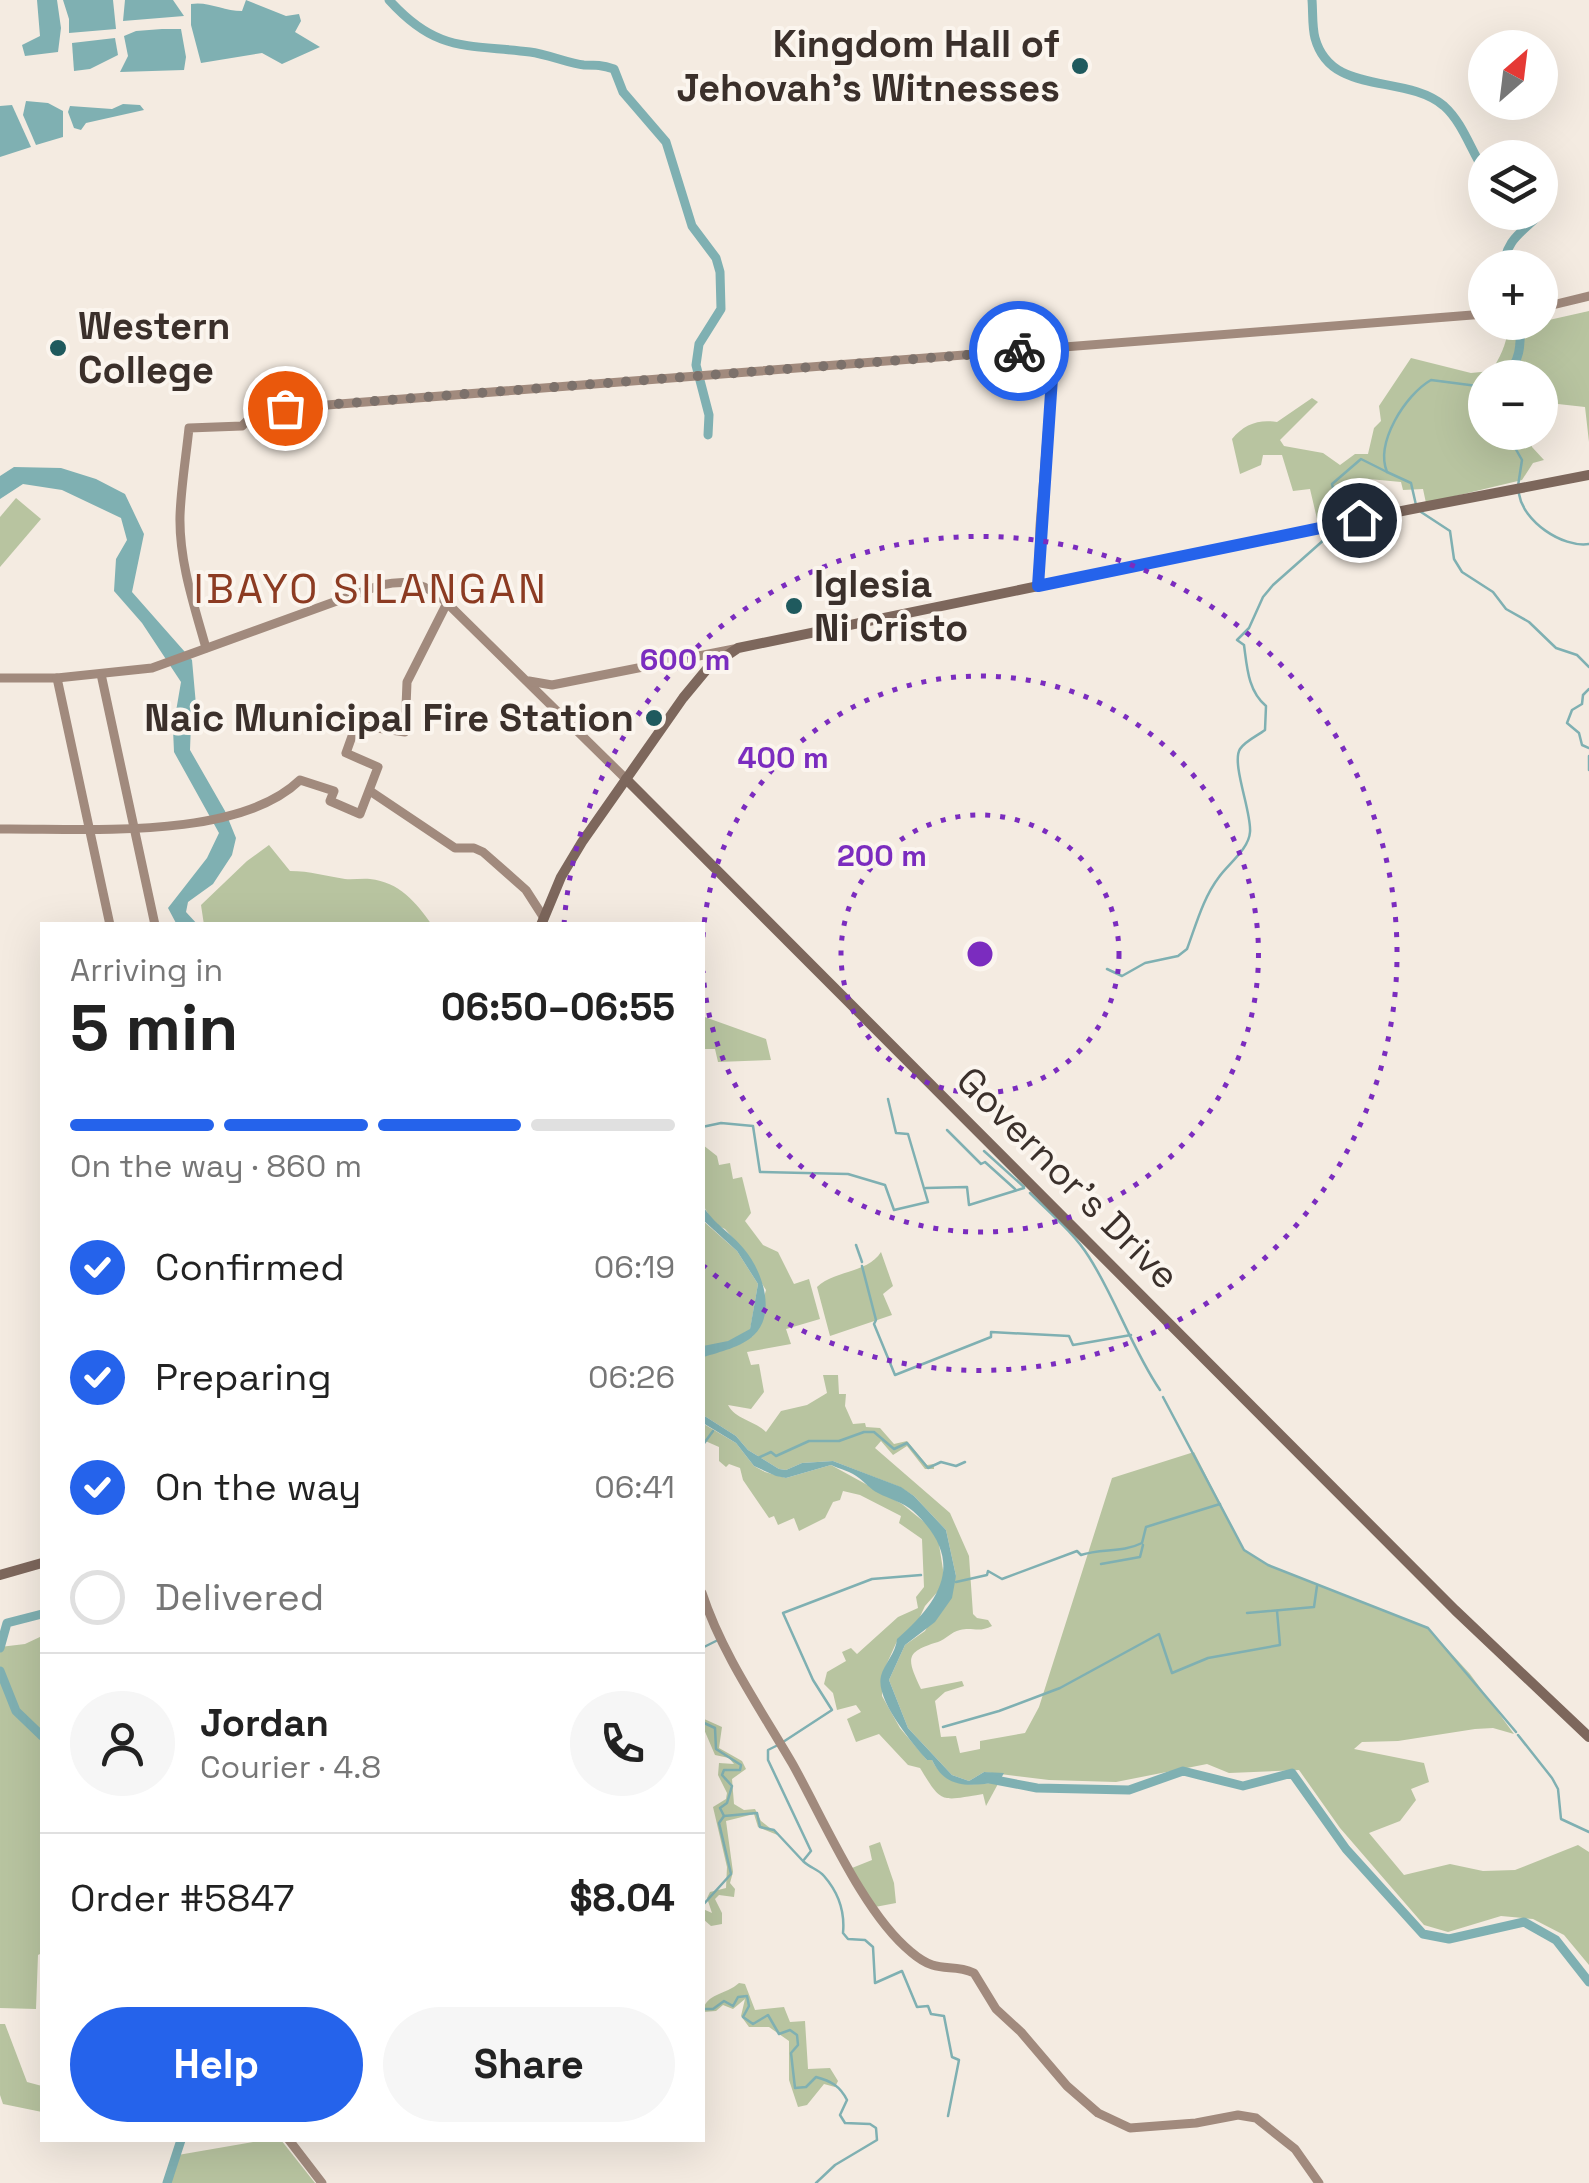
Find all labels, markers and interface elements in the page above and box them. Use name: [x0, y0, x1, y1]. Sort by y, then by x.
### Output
place label: Kingdom Hall of Jehovah's Witnesses: [676, 20, 1060, 112]
north arrow: [1468, 30, 1558, 120]
map controls: [1468, 30, 1558, 450]
marker: Kingdom Hall of Jehovah's Witnesses: [1069, 55, 1091, 77]
button: layers: [1468, 140, 1558, 230]
button: +: [1468, 250, 1558, 340]
courier: [969, 301, 1069, 401]
place label: Western College: [78, 302, 230, 394]
icon: bike: [992, 324, 1047, 379]
marker: Western College: [47, 337, 69, 359]
button: −: [1468, 360, 1558, 450]
pin: [243, 366, 328, 451]
icon: bag: [258, 381, 313, 436]
pin: [1317, 478, 1402, 563]
icon: home: [1332, 493, 1387, 548]
place label: Iglesia Ni Cristo: [814, 560, 968, 652]
district label: IBAYO SILANGAN: [194, 562, 548, 615]
marker: Iglesia Ni Cristo: [783, 595, 805, 617]
text: 600 m: [640, 640, 730, 679]
place label: Naic Municipal Fire Station: [144, 694, 634, 742]
marker: Naic Municipal Fire Station: [643, 707, 665, 729]
text: 400 m: [737, 738, 829, 777]
text: 200 m: [837, 836, 927, 875]
centre of rings: [962, 936, 998, 972]
text: Arriving in: [70, 950, 223, 990]
text: 06:50–06:55: [441, 983, 675, 1031]
text: 5 min: [70, 986, 238, 1069]
street label: Governor's Drive: [946, 1056, 1190, 1300]
text: On the way · 860 m: [70, 1146, 362, 1186]
icon: check: [70, 1240, 125, 1295]
text: Confirmed: [155, 1243, 345, 1291]
text: 06:19: [594, 1247, 675, 1287]
icon: check: [70, 1350, 125, 1405]
text: Preparing: [155, 1353, 332, 1401]
text: 06:26: [588, 1357, 675, 1397]
icon: check: [70, 1460, 125, 1515]
text: On the way: [155, 1463, 361, 1511]
text: 06:41: [594, 1467, 675, 1507]
text: Delivered: [155, 1573, 324, 1621]
button: person: [70, 1691, 175, 1796]
button: phone: [570, 1691, 675, 1796]
text: Jordan: [200, 1699, 329, 1747]
text: Courier · 4.8: [200, 1747, 381, 1787]
text: Order #5847: [70, 1874, 294, 1922]
text: $8.04: [570, 1874, 675, 1922]
button: Help: [70, 2007, 363, 2122]
button: Share: [383, 2007, 675, 2122]

